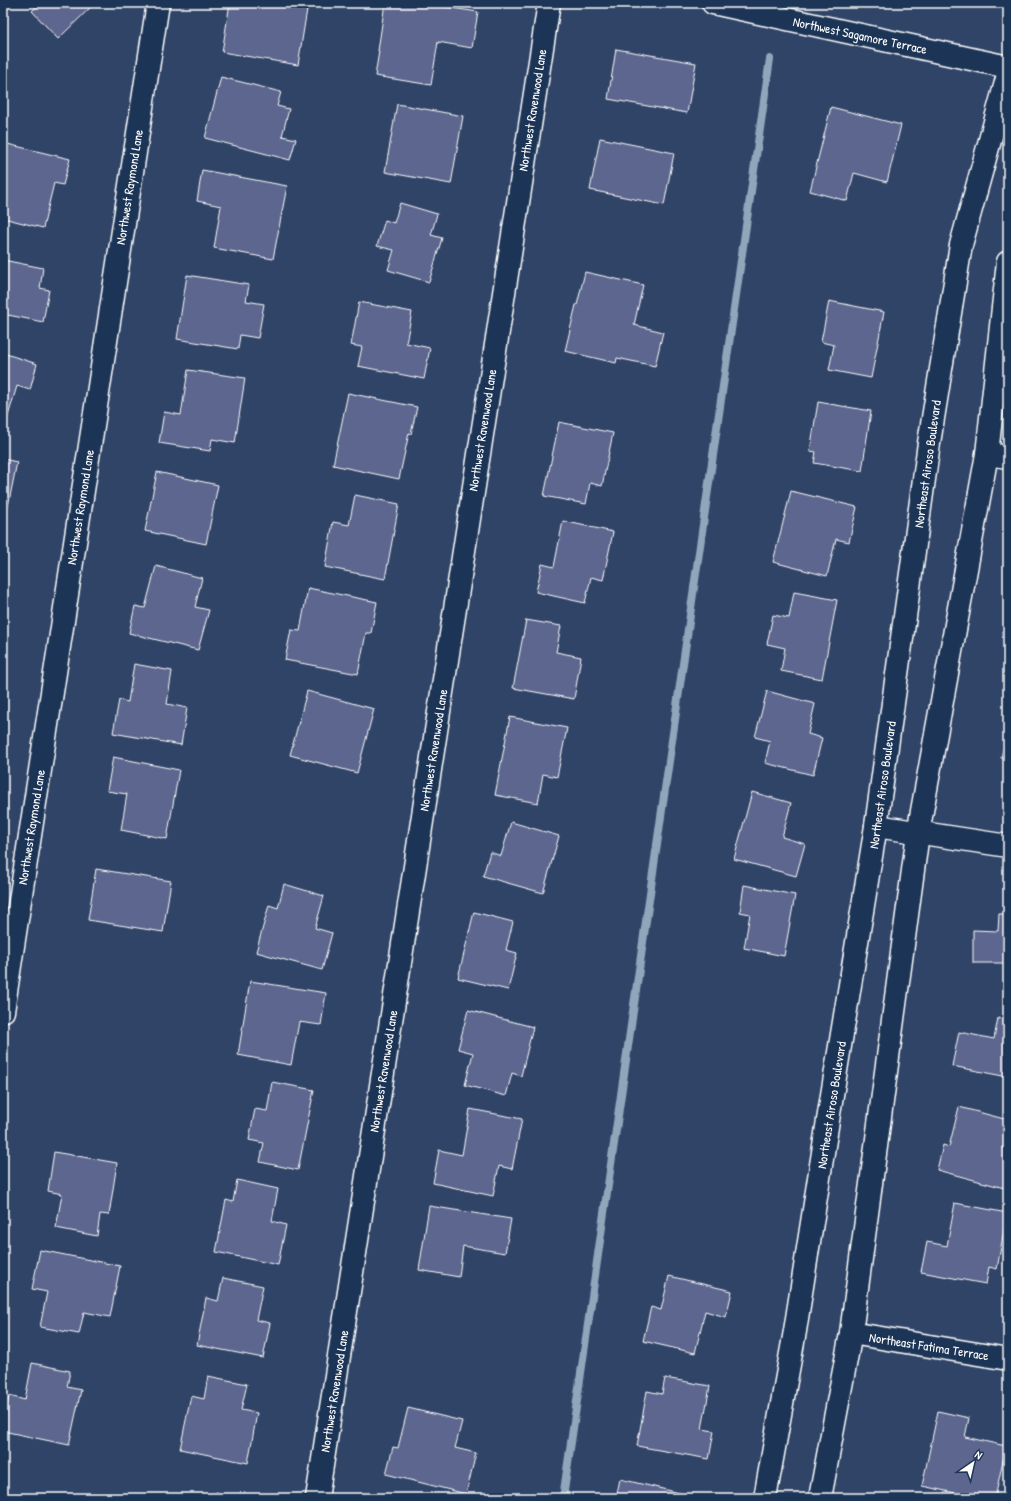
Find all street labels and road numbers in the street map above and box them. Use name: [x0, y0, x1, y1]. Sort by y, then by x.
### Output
street label: Northwest Sagamore Terrace: [791, 12, 929, 58]
street label: Northwest Ravenwood Lane: [513, 48, 551, 172]
street label: Northwest Raymond Lane: [111, 128, 147, 246]
street label: Northwest Ravenwood Lane: [463, 368, 501, 492]
street label: Northeast Airoso Boulevard: [909, 399, 945, 529]
street label: Northwest Raymond Lane: [62, 448, 98, 566]
street label: Northwest Ravenwood Lane: [414, 688, 452, 812]
street label: Northeast Airoso Boulevard: [864, 720, 900, 850]
street label: Northwest Raymond Lane: [13, 768, 49, 886]
street label: Northwest Ravenwood Lane: [364, 1009, 402, 1133]
street label: Northeast Airoso Boulevard: [812, 1040, 850, 1170]
street label: Northeast Fatima Terrace: [868, 1328, 990, 1364]
street label: Northwest Ravenwood Lane: [315, 1329, 353, 1453]

